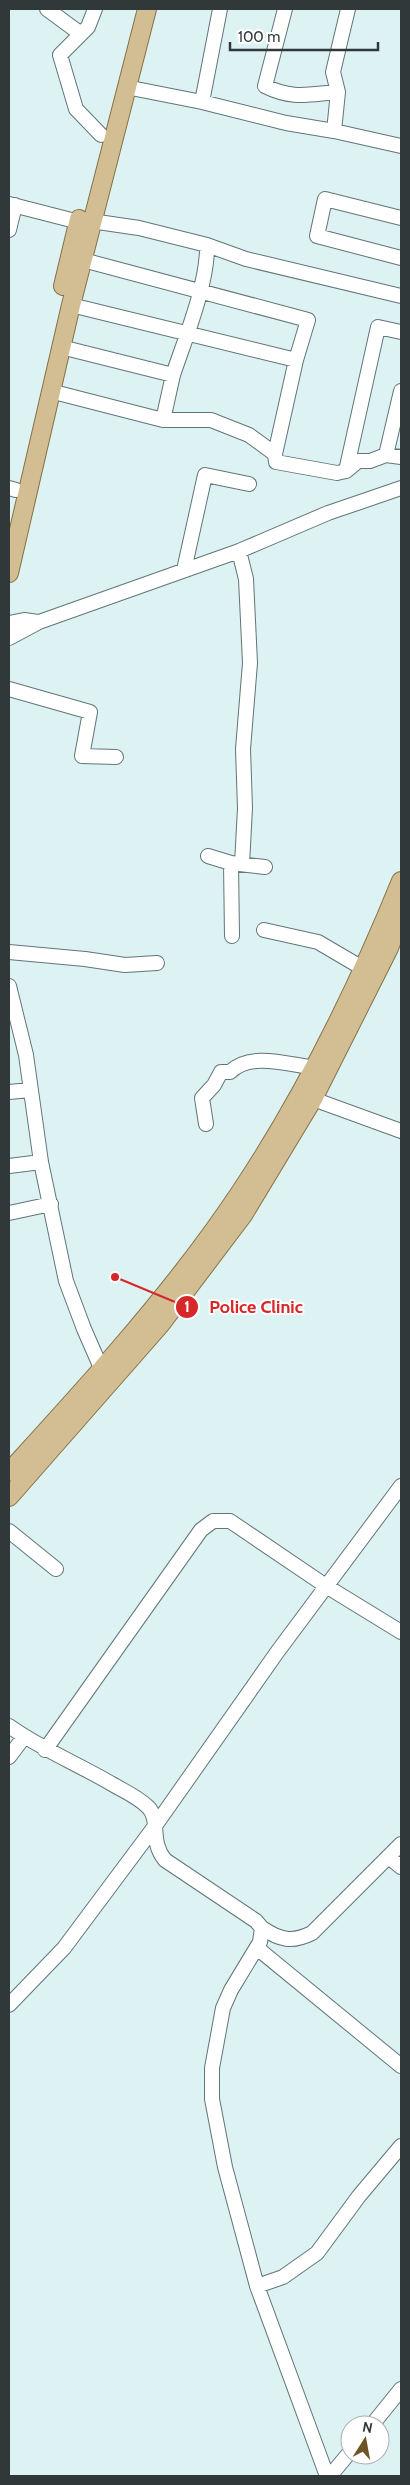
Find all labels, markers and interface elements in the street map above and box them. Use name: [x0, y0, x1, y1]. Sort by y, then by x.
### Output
scale bar: [230, 20, 378, 52]
text: 100 m: [238, 28, 280, 46]
callout: Police Clinic: [175, 1290, 313, 1323]
text: Police Clinic: [209, 1296, 303, 1318]
text: 1: [184, 1298, 190, 1316]
north arrow: [340, 2415, 390, 2465]
text: N: [361, 2417, 374, 2437]

